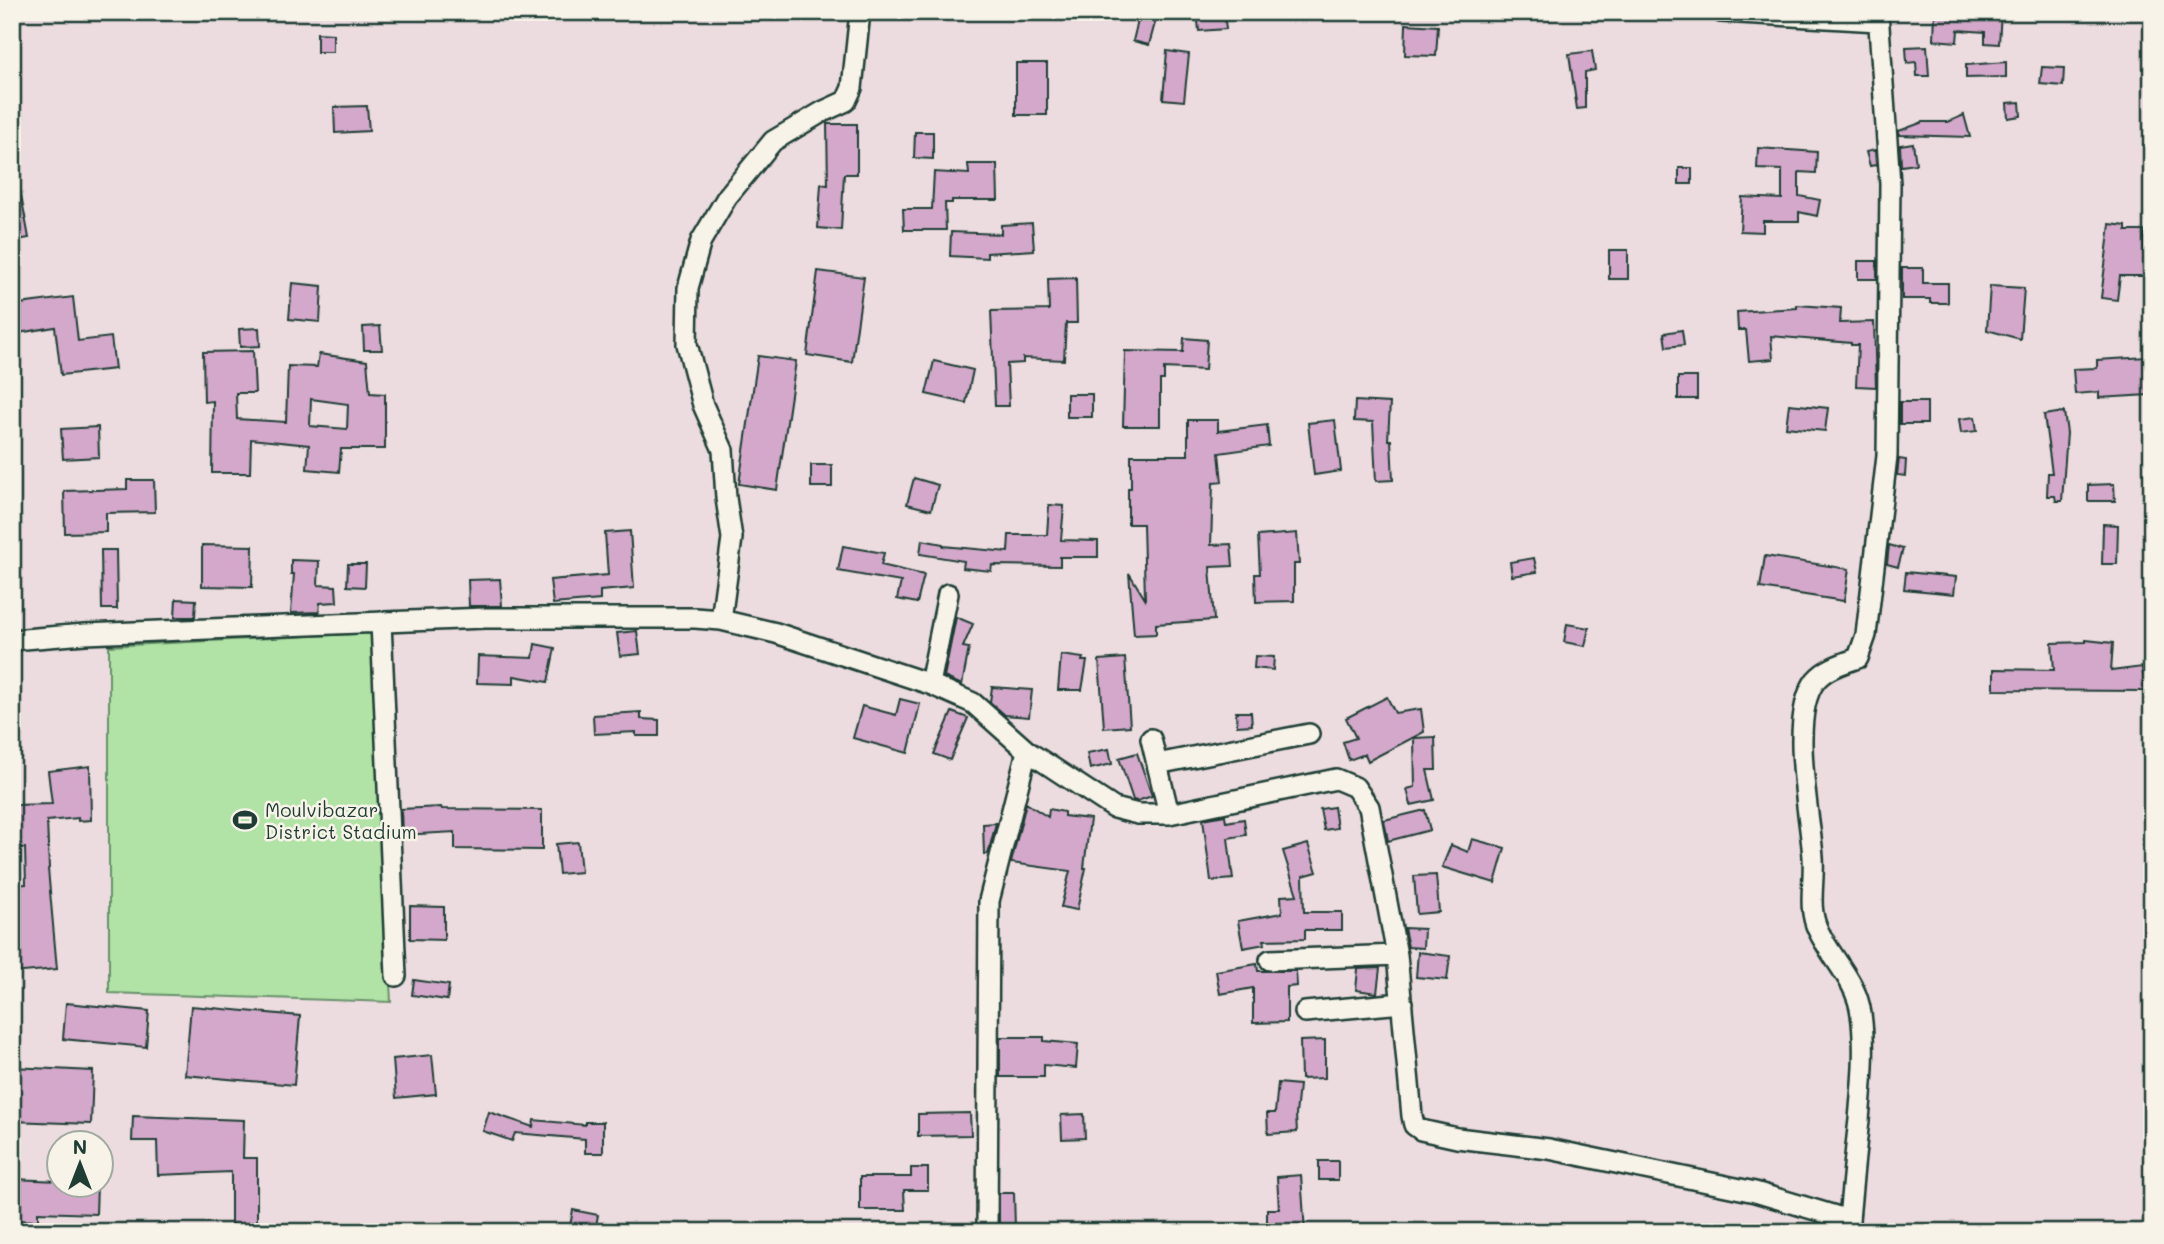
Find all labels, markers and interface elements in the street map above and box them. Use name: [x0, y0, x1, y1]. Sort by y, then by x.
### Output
place label: Moulvibazar District Stadium: [265, 797, 417, 844]
sports icon: Moulvibazar District Stadium: [231, 806, 259, 834]
north arrow: [46, 1128, 116, 1198]
text: N: [73, 1134, 87, 1159]

